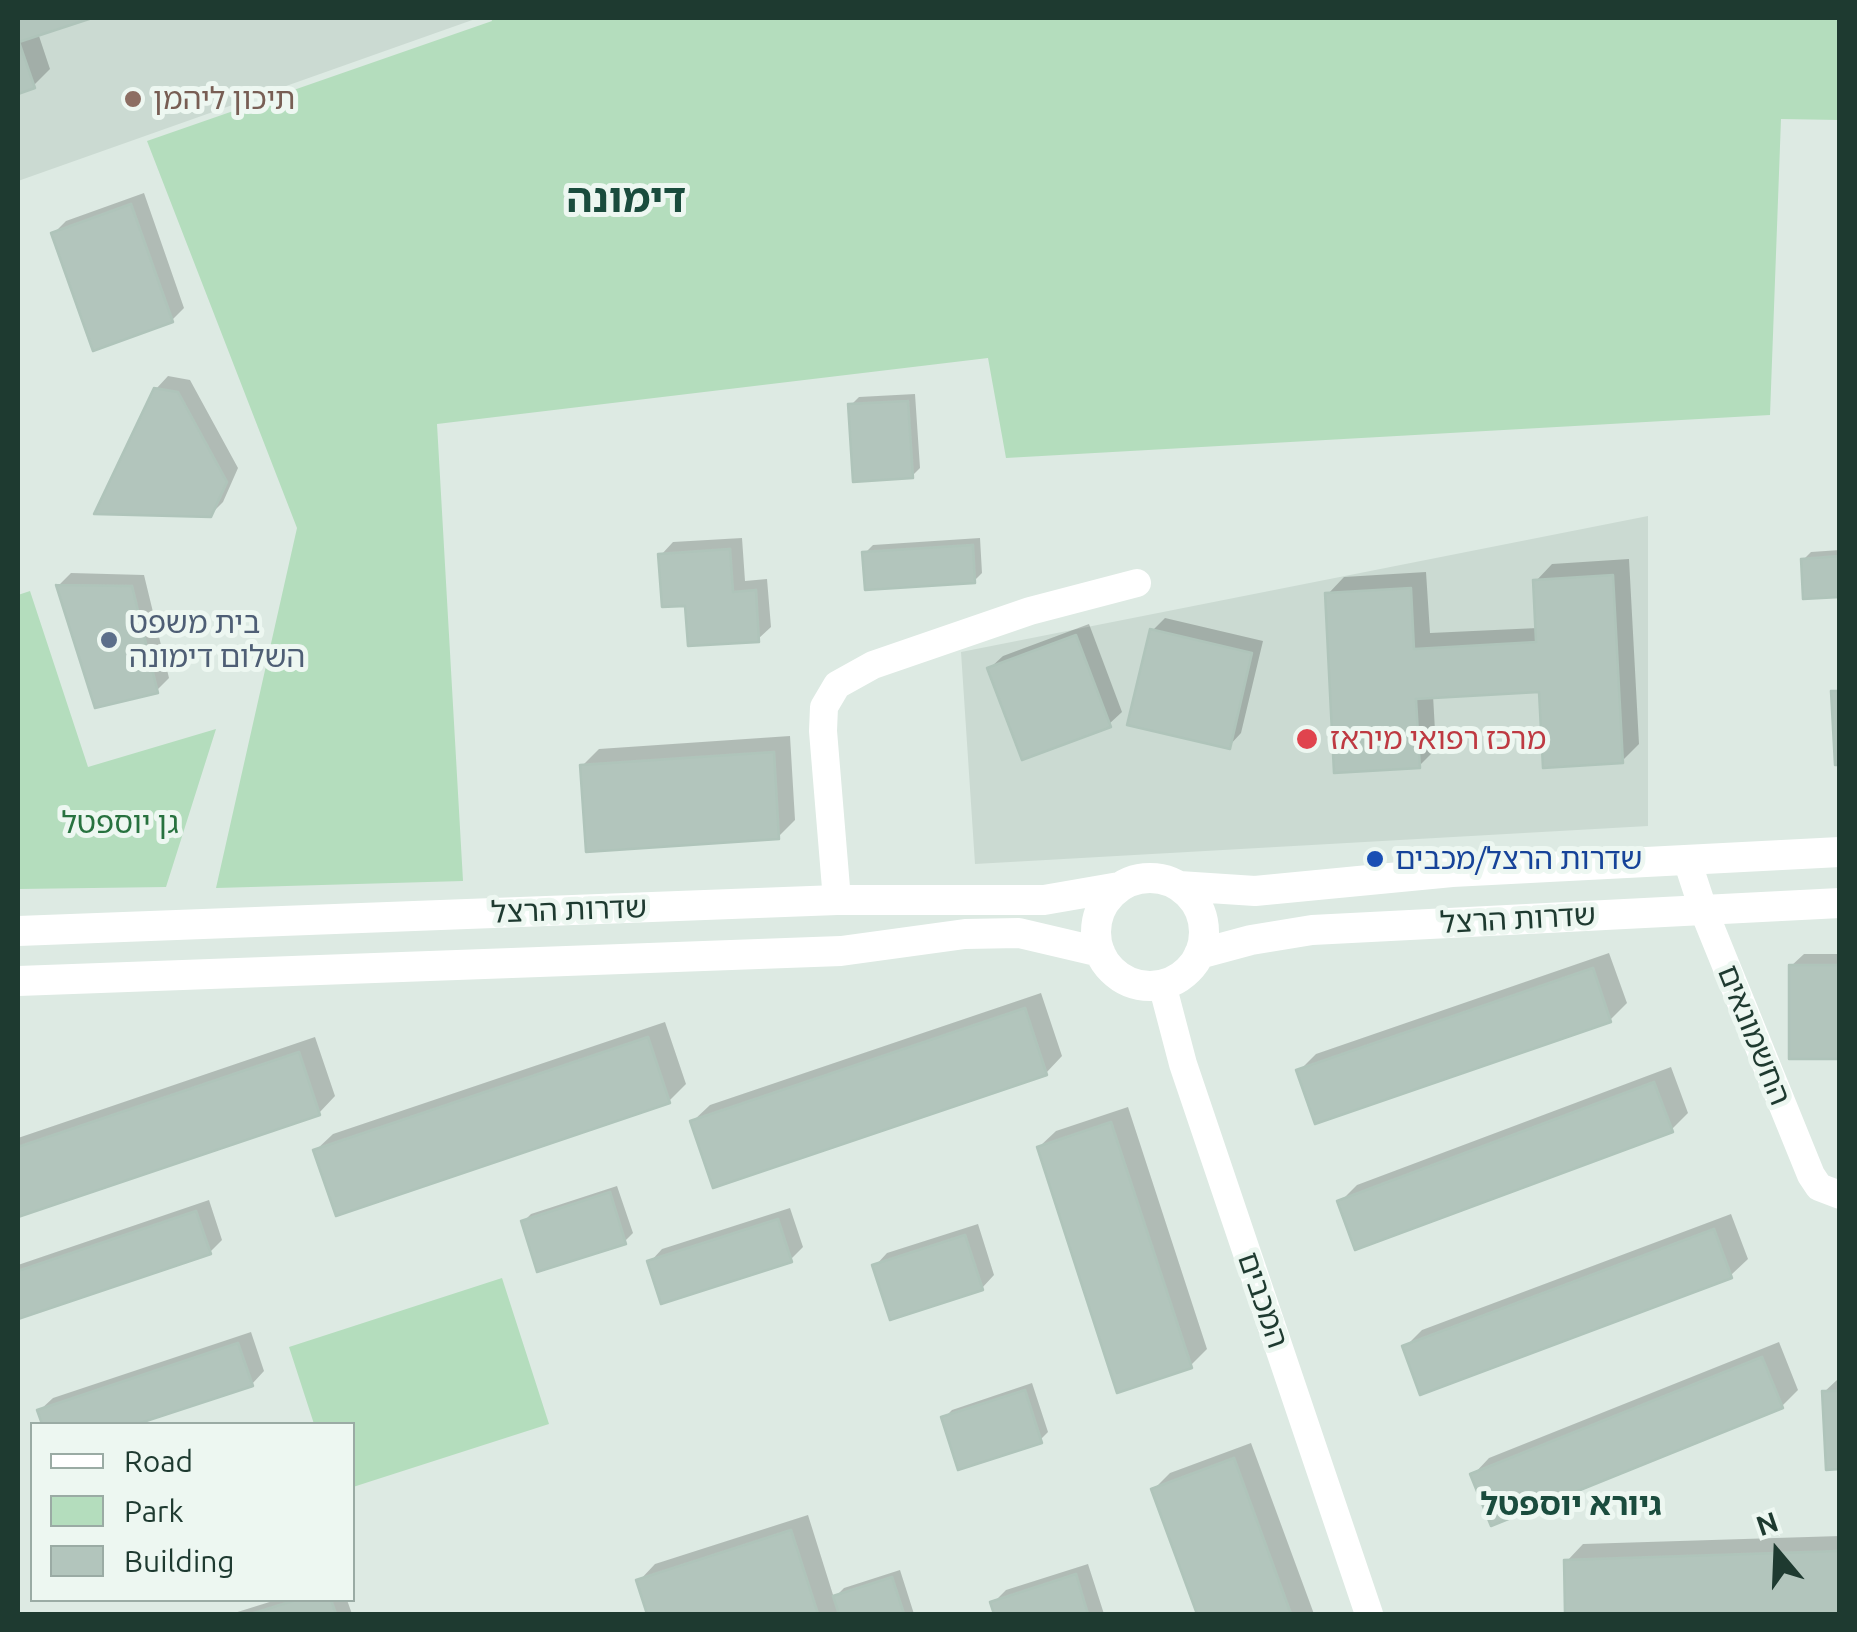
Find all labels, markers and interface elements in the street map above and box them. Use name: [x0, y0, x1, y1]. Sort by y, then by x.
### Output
place label: תיכון ליהמן: [153, 81, 295, 117]
marker: תיכון ליהמן: [122, 88, 144, 110]
district label: דימונה: [566, 175, 686, 223]
place label: בית משפט השלום דימונה: [129, 605, 305, 676]
marker: בית משפט השלום דימונה: [98, 629, 120, 651]
place label: מרכז רפואי מיראז: [1330, 721, 1546, 757]
marker: מרכז רפואי מיראז: [1294, 726, 1320, 752]
park label: גן יוספטל: [61, 805, 179, 841]
place label: שדרות הרצל/מכבים: [1395, 841, 1642, 877]
marker: שדרות הרצל/מכבים: [1364, 848, 1386, 870]
street label: שדרות הרצל: [490, 889, 648, 931]
street label: שדרות הרצל: [1439, 897, 1597, 941]
street label: החשמונאים: [1710, 960, 1798, 1110]
street label: המכבים: [1230, 1247, 1296, 1353]
legend: [30, 1422, 355, 1602]
text: Road: [124, 1444, 193, 1478]
district label: גיורא יוספטל: [1480, 1485, 1662, 1523]
text: Park: [124, 1494, 184, 1528]
north arrow: [1727, 1502, 1827, 1602]
text: N: [1752, 1505, 1782, 1541]
text: Building: [124, 1544, 235, 1578]

